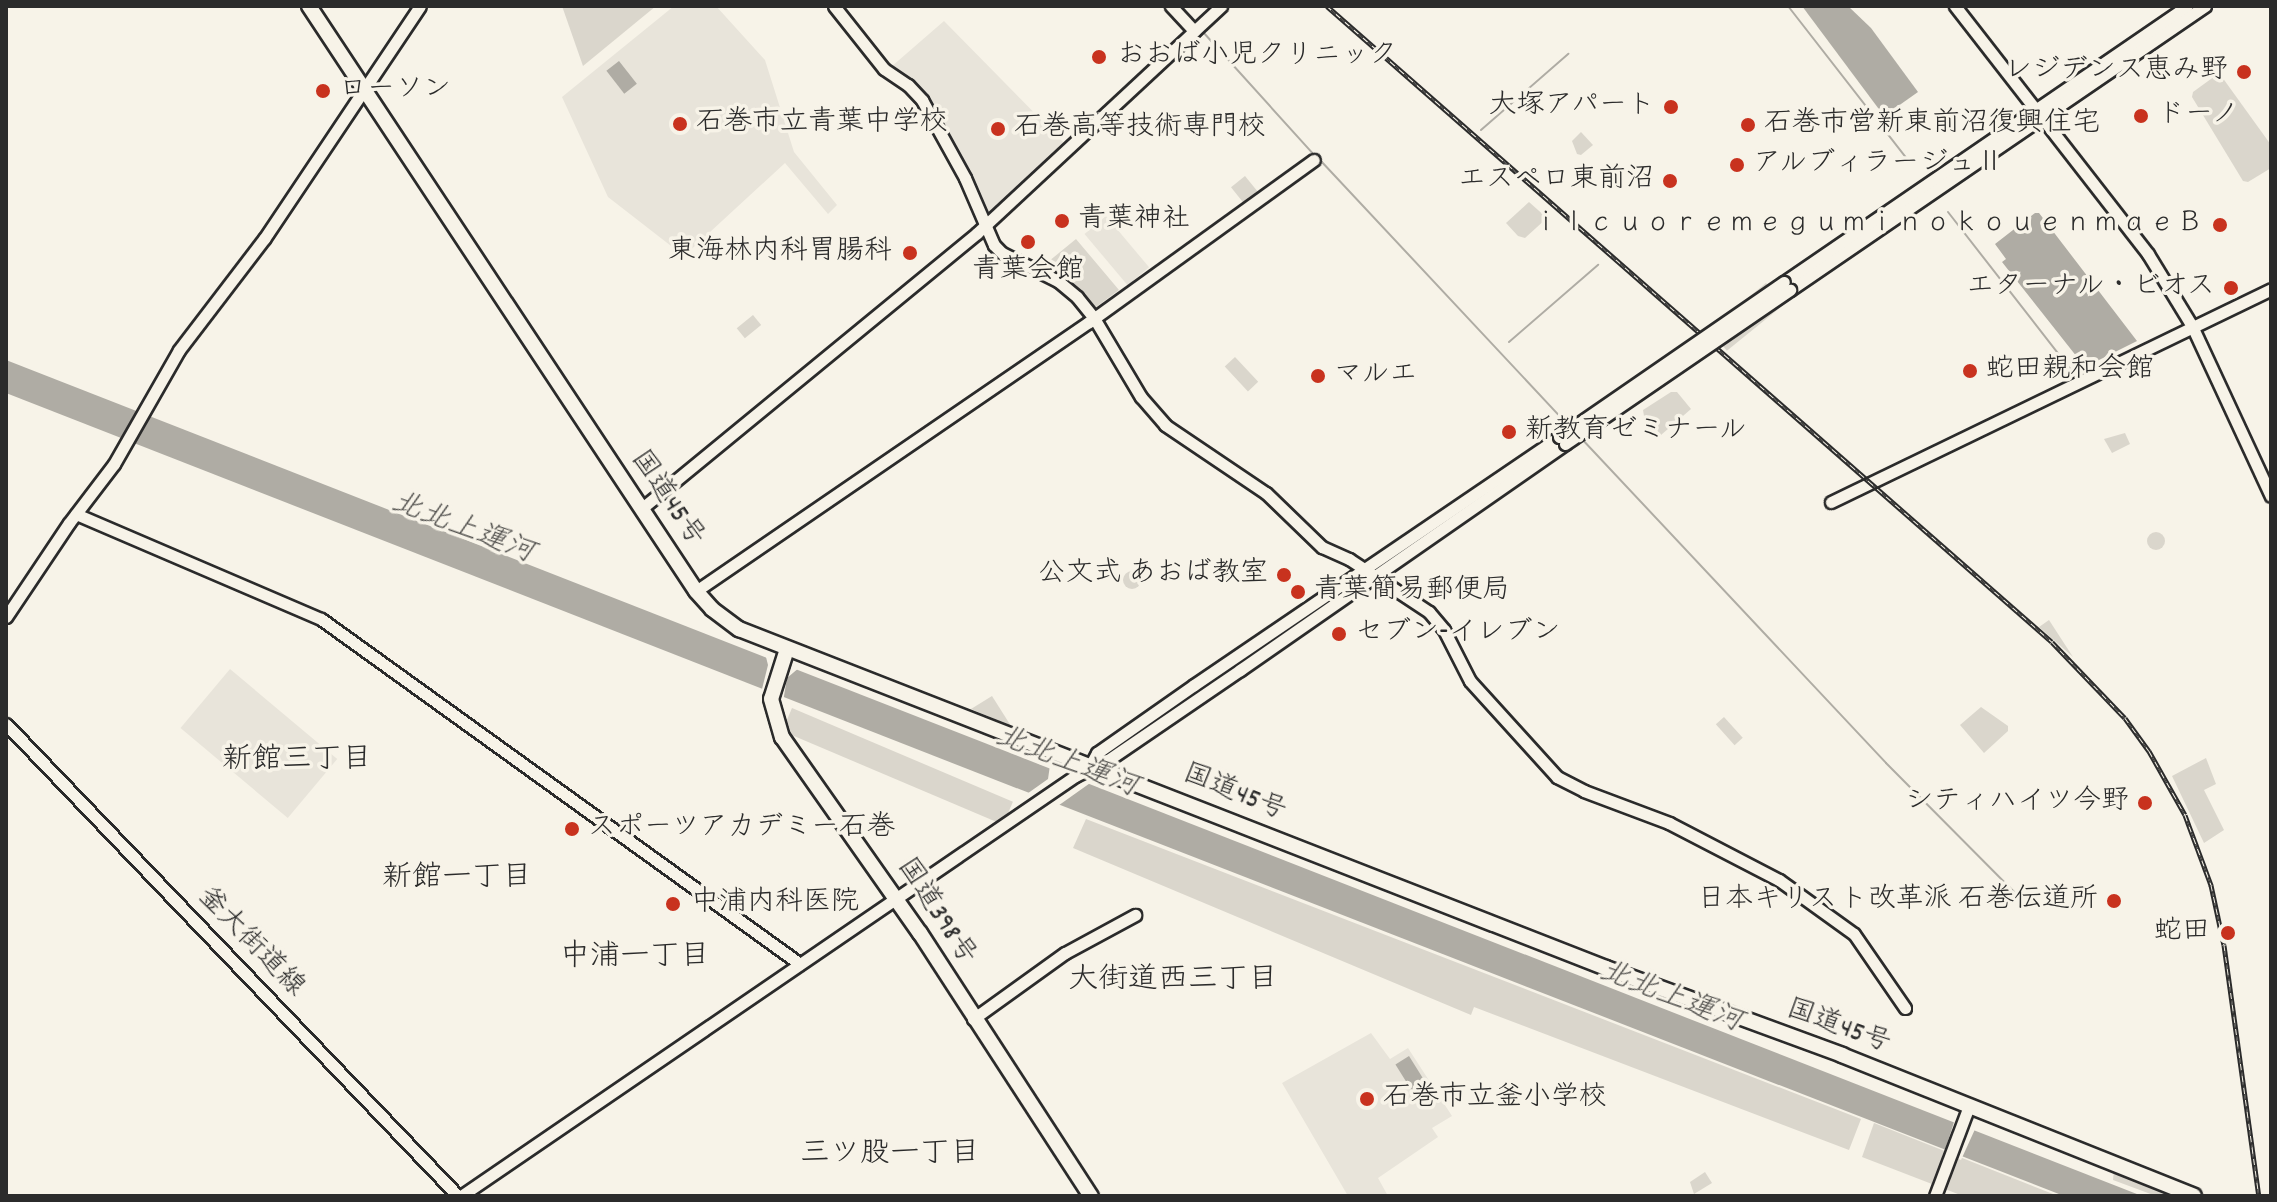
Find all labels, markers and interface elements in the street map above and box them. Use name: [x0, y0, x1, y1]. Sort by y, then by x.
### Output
place label: おおば小児クリニック: [1117, 40, 1397, 74]
marker: おおば小児クリニック: [1088, 46, 1110, 68]
place label: レジデンス恵み野: [2004, 55, 2228, 89]
marker: レジデンス恵み野: [2235, 63, 2253, 81]
place label: ローソン: [339, 74, 451, 108]
marker: ローソン: [314, 82, 332, 100]
place label: 大塚アパート: [1487, 90, 1655, 124]
marker: 大塚アパート: [1662, 98, 1680, 116]
place label: ドーノ: [2157, 99, 2241, 133]
place label: 石巻市立青葉中学校: [696, 107, 948, 141]
marker: ドーノ: [2132, 107, 2150, 125]
place label: 石巻市営新東前沼復興住宅: [1764, 108, 2100, 142]
place label: 石巻高等技術専門校: [1014, 112, 1266, 146]
marker: 石巻市立青葉中学校: [671, 115, 689, 133]
marker: 石巻市営新東前沼復興住宅: [1739, 116, 1757, 134]
marker: 石巻高等技術専門校: [989, 120, 1007, 138]
place label: アルブィラージュⅡ: [1753, 148, 2005, 182]
marker: アルブィラージュⅡ: [1728, 156, 1746, 174]
place label: エスペロ東前沼: [1458, 164, 1654, 198]
marker: エスペロ東前沼: [1661, 172, 1679, 190]
place label: 青葉神社: [1078, 204, 1190, 238]
place label: ｉｌｃｕｏｒｅｍｅｇｕｍｉｎｏｋｏｕｅｎｍａｅＢ: [1532, 208, 2204, 242]
marker: 青葉神社: [1053, 212, 1071, 230]
marker: ｉｌｃｕｏｒｅｍｅｇｕｍｉｎｏｋｏｕｅｎｍａｅＢ: [2211, 216, 2229, 234]
marker: 青葉会館: [1019, 233, 1037, 251]
place label: 東海林内科胃腸科: [668, 236, 892, 270]
marker: 東海林内科胃腸科: [899, 242, 921, 264]
place label: 青葉会館: [972, 255, 1084, 289]
place label: エターナル・ビオス: [1963, 271, 2215, 305]
marker: エターナル・ビオス: [2222, 279, 2240, 297]
place label: 蛇田親和会館: [1986, 354, 2154, 388]
place label: マルエ: [1334, 359, 1418, 393]
marker: 蛇田親和会館: [1961, 362, 1979, 380]
marker: マルエ: [1309, 367, 1327, 385]
place label: 新教育ゼミナール: [1525, 415, 1749, 449]
marker: 新教育ゼミナール: [1500, 423, 1518, 441]
street label: 国道45号: [622, 445, 710, 553]
water label: 北北上運河: [386, 486, 538, 574]
place label: 公文式 あおば教室: [1038, 558, 1268, 592]
marker: 公文式 あおば教室: [1275, 566, 1293, 584]
place label: 青葉簡易郵便局: [1314, 575, 1510, 609]
marker: 青葉簡易郵便局: [1289, 583, 1307, 601]
place label: セブン-イレブン: [1355, 617, 1561, 651]
marker: セブン-イレブン: [1330, 625, 1348, 643]
water label: 北北上運河: [990, 720, 1142, 808]
district label: 新館三丁目: [222, 744, 372, 780]
street label: 国道45号: [1177, 758, 1291, 830]
place label: シティハイツ今野: [1905, 786, 2129, 820]
marker: シティハイツ今野: [2136, 794, 2154, 812]
place label: スポーツアカデミー石巻: [588, 812, 895, 846]
marker: スポーツアカデミー石巻: [563, 820, 581, 838]
street label: 国道398号: [888, 852, 982, 972]
district label: 新館一丁目: [382, 862, 532, 898]
street label: 釜大街道線: [189, 881, 311, 1005]
place label: 日本キリスト改革派 石巻伝道所: [1700, 884, 2098, 918]
place label: 中浦内科医院: [691, 887, 859, 921]
marker: 日本キリスト改革派 石巻伝道所: [2105, 892, 2123, 910]
marker: 中浦内科医院: [662, 893, 684, 915]
place label: 蛇田: [2154, 916, 2210, 950]
marker: 蛇田: [2217, 922, 2239, 944]
district label: 中浦一丁目: [560, 941, 710, 977]
water label: 北北上運河: [1594, 955, 1746, 1043]
district label: 大街道西三丁目: [1068, 964, 1278, 1000]
street label: 国道45号: [1781, 994, 1895, 1062]
place label: 石巻市立釜小学校: [1383, 1082, 1607, 1116]
marker: 石巻市立釜小学校: [1358, 1090, 1376, 1108]
district label: 三ツ股一丁目: [800, 1138, 980, 1174]

